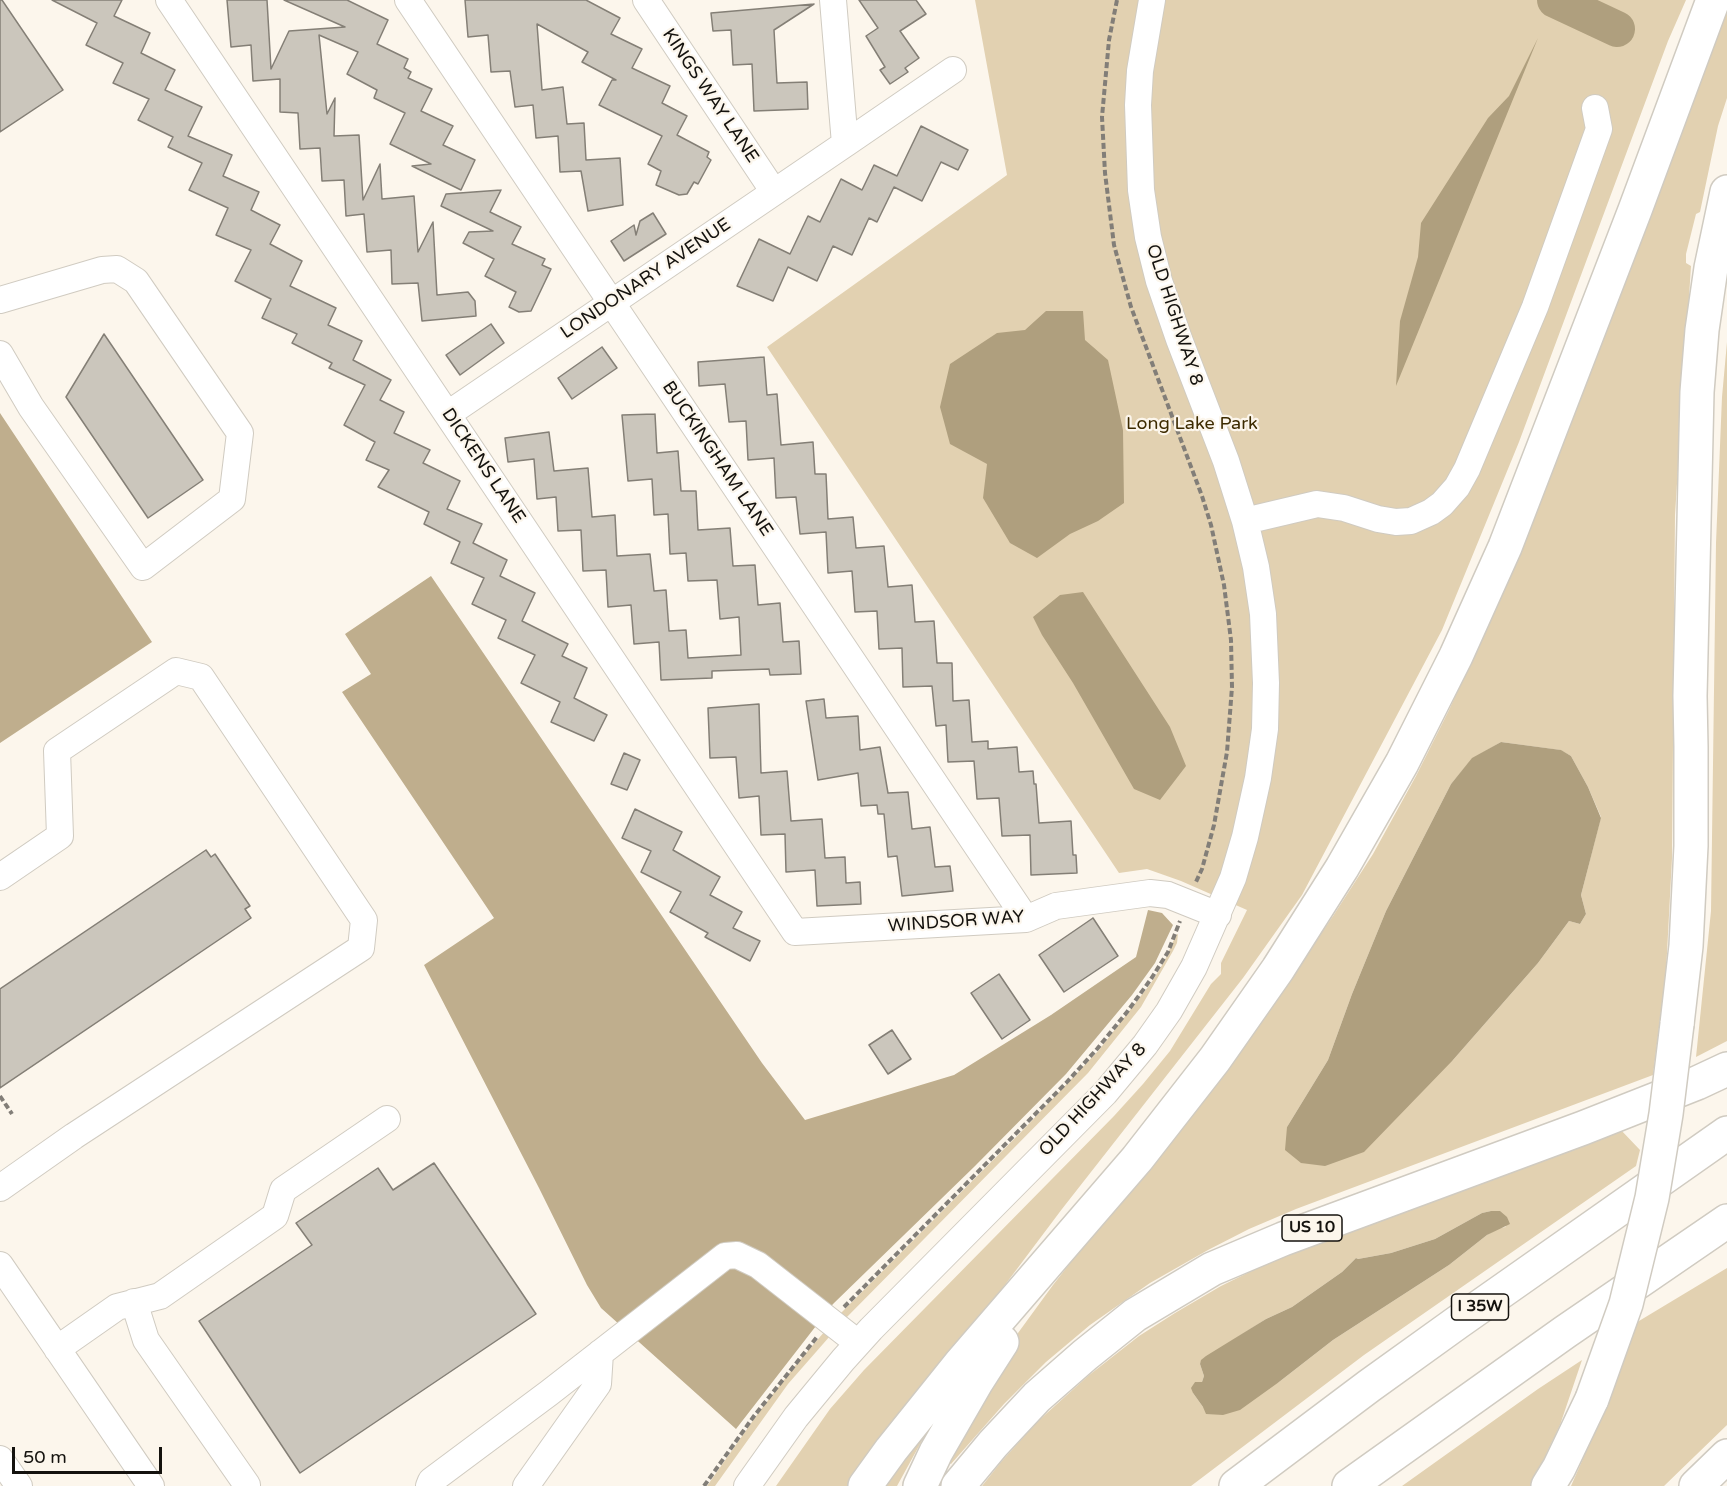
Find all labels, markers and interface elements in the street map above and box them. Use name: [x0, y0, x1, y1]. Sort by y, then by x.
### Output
street label: KINGS WAY LANE: [657, 25, 763, 167]
street label: LONDONARY AVENUE: [557, 214, 735, 344]
street label: OLD HIGHWAY 8: [1141, 242, 1207, 388]
street label: BUCKINGHAM LANE: [657, 377, 777, 541]
street label: DICKENS LANE: [436, 404, 530, 528]
park label: Long Lake Park: [1126, 413, 1258, 435]
street label: WINDSOR WAY: [887, 906, 1025, 938]
street label: OLD HIGHWAY 8: [1035, 1039, 1151, 1161]
road number: US 10: [1282, 1215, 1342, 1241]
road number: I 35W: [1452, 1294, 1508, 1320]
scale bar: [15, 1435, 165, 1473]
text: 50 m: [23, 1446, 67, 1468]

